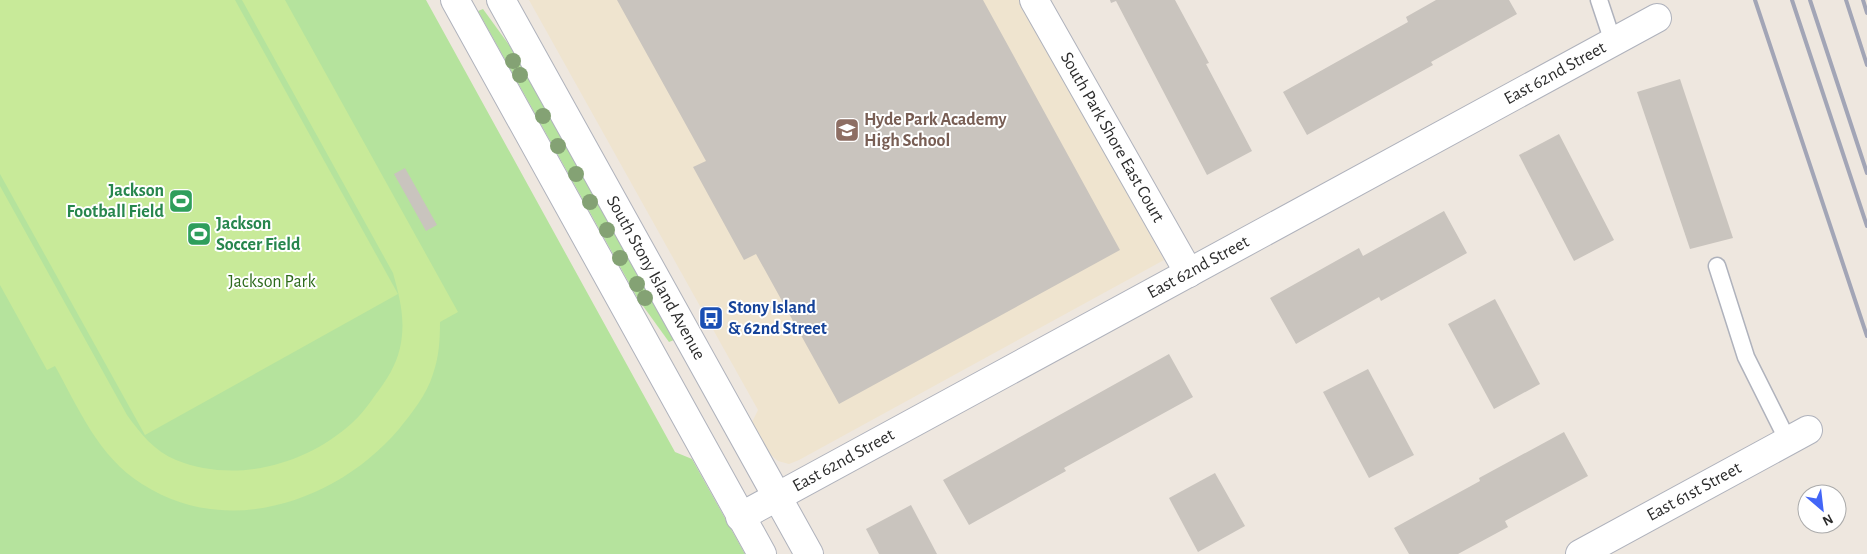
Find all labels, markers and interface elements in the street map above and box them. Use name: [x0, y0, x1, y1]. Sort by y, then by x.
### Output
street label: East 62nd Street: [1501, 38, 1609, 108]
street label: South Park Shore East Court: [1057, 49, 1167, 226]
place label: Hyde Park Academy High School: [864, 111, 1008, 150]
school or university icon: Hyde Park Academy High School: [834, 117, 860, 143]
place label: Jackson Football Field: [67, 182, 165, 221]
sports icon: Jackson Football Field: [168, 188, 194, 214]
street label: South Stony Island Avenue: [603, 193, 708, 363]
place label: Jackson Soccer Field: [216, 215, 301, 254]
sports icon: Jackson Soccer Field: [186, 221, 212, 247]
street label: East 62nd Street: [1145, 233, 1253, 302]
park label: Jackson Park: [228, 273, 316, 291]
place label: Stony Island & 62nd Street: [728, 299, 827, 338]
bus stop icon: Stony Island & 62nd Street: [698, 305, 724, 331]
street label: East 62nd Street: [790, 426, 898, 495]
street label: East 61st Street: [1644, 459, 1745, 525]
north arrow: [1797, 484, 1847, 534]
text: N: [1820, 511, 1835, 528]

